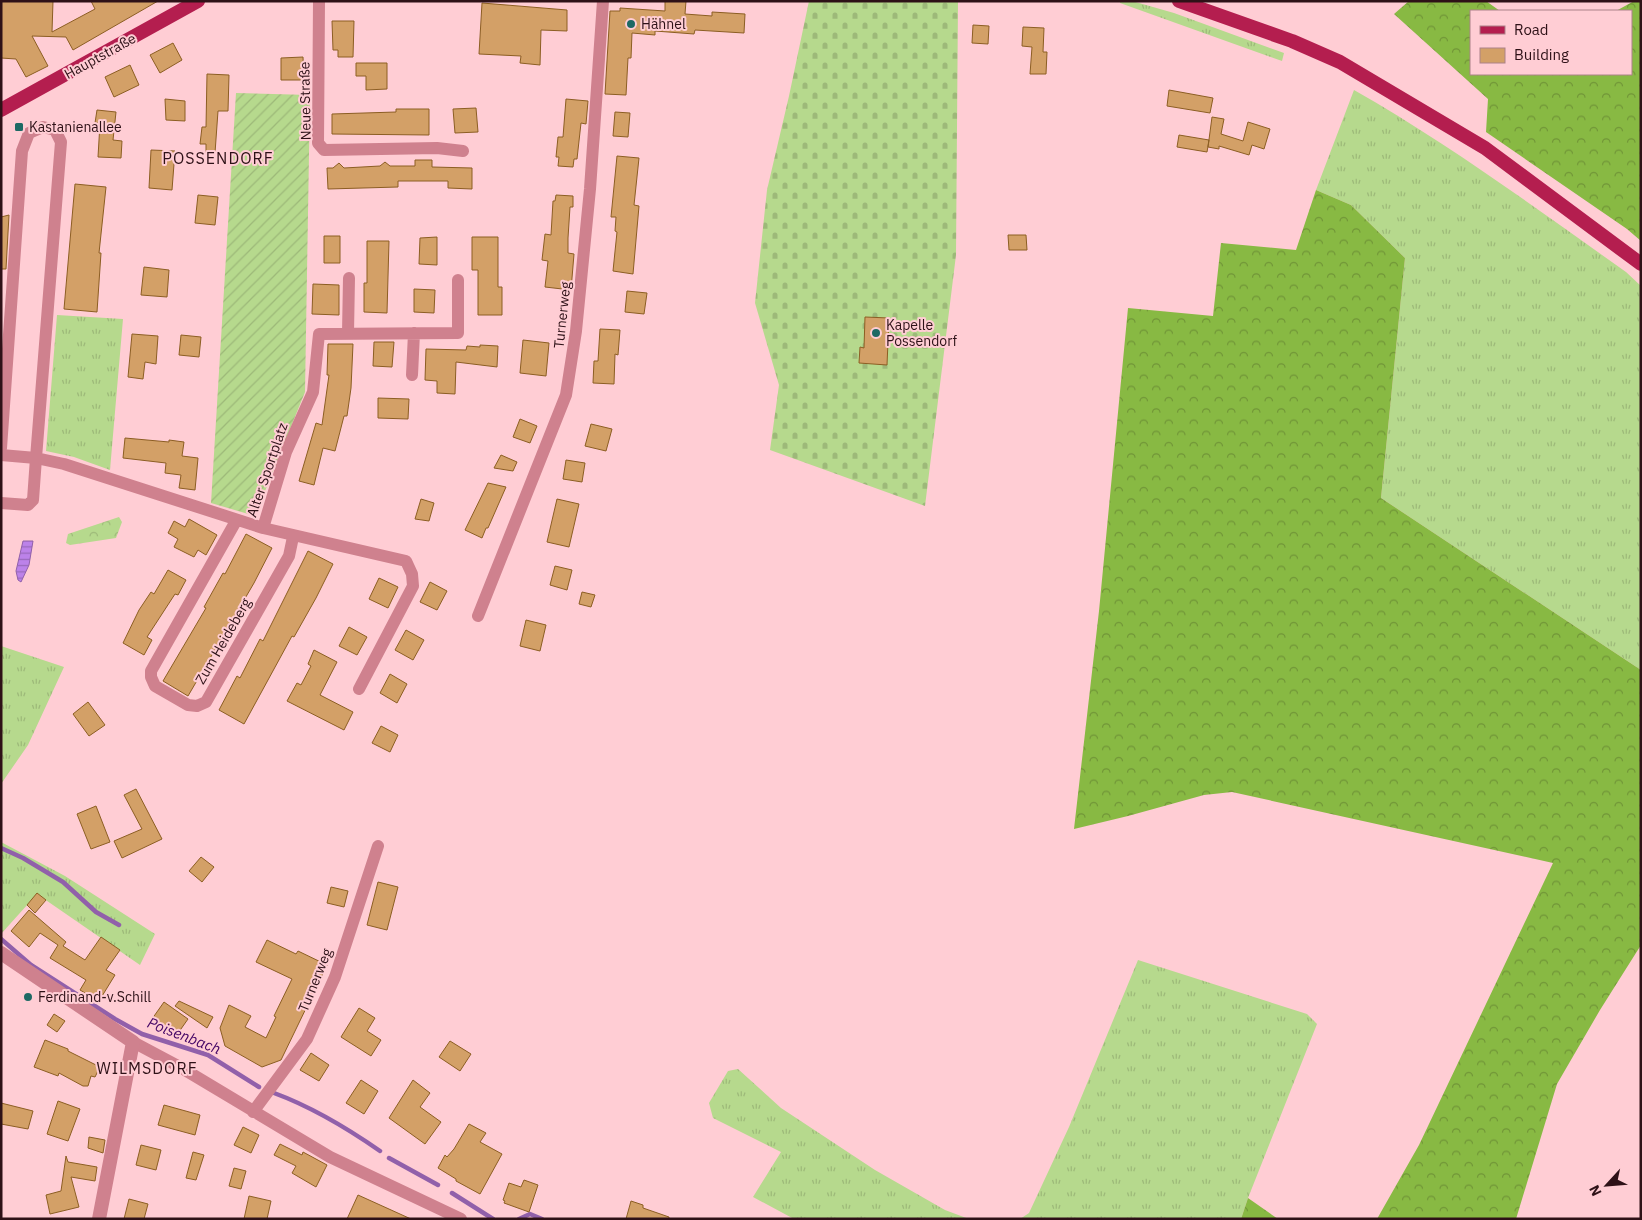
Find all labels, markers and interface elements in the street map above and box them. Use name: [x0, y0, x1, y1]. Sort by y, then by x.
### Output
legend: [1470, 10, 1632, 75]
place label: Hähnel: [641, 15, 686, 33]
marker: Hähnel: [625, 18, 637, 30]
text: Road: [1514, 20, 1549, 39]
street label: Hauptstraße: [61, 29, 139, 83]
text: Building: [1514, 45, 1569, 64]
street label: Neue Straße: [295, 61, 315, 141]
place label: Kastanienallee: [29, 118, 122, 136]
marker: Kastanienallee: [13, 121, 25, 133]
district label: POSSENDORF: [162, 148, 274, 168]
street label: Turnerweg: [550, 280, 575, 349]
place label: Kapelle Possendorf: [886, 316, 957, 350]
marker: Kapelle Possendorf: [870, 327, 882, 339]
street label: Alter Sportplatz: [242, 420, 292, 520]
street label: Zum Heideberg: [191, 594, 255, 687]
street label: Turnerweg: [294, 945, 336, 1014]
place label: Ferdinand-v.Schill: [38, 988, 151, 1006]
marker: Ferdinand-v.Schill: [22, 991, 34, 1003]
water label: Poisenbach: [145, 1013, 224, 1058]
district label: WILMSDORF: [96, 1058, 198, 1078]
north arrow: [1582, 1160, 1632, 1210]
text: N: [1585, 1182, 1606, 1199]

